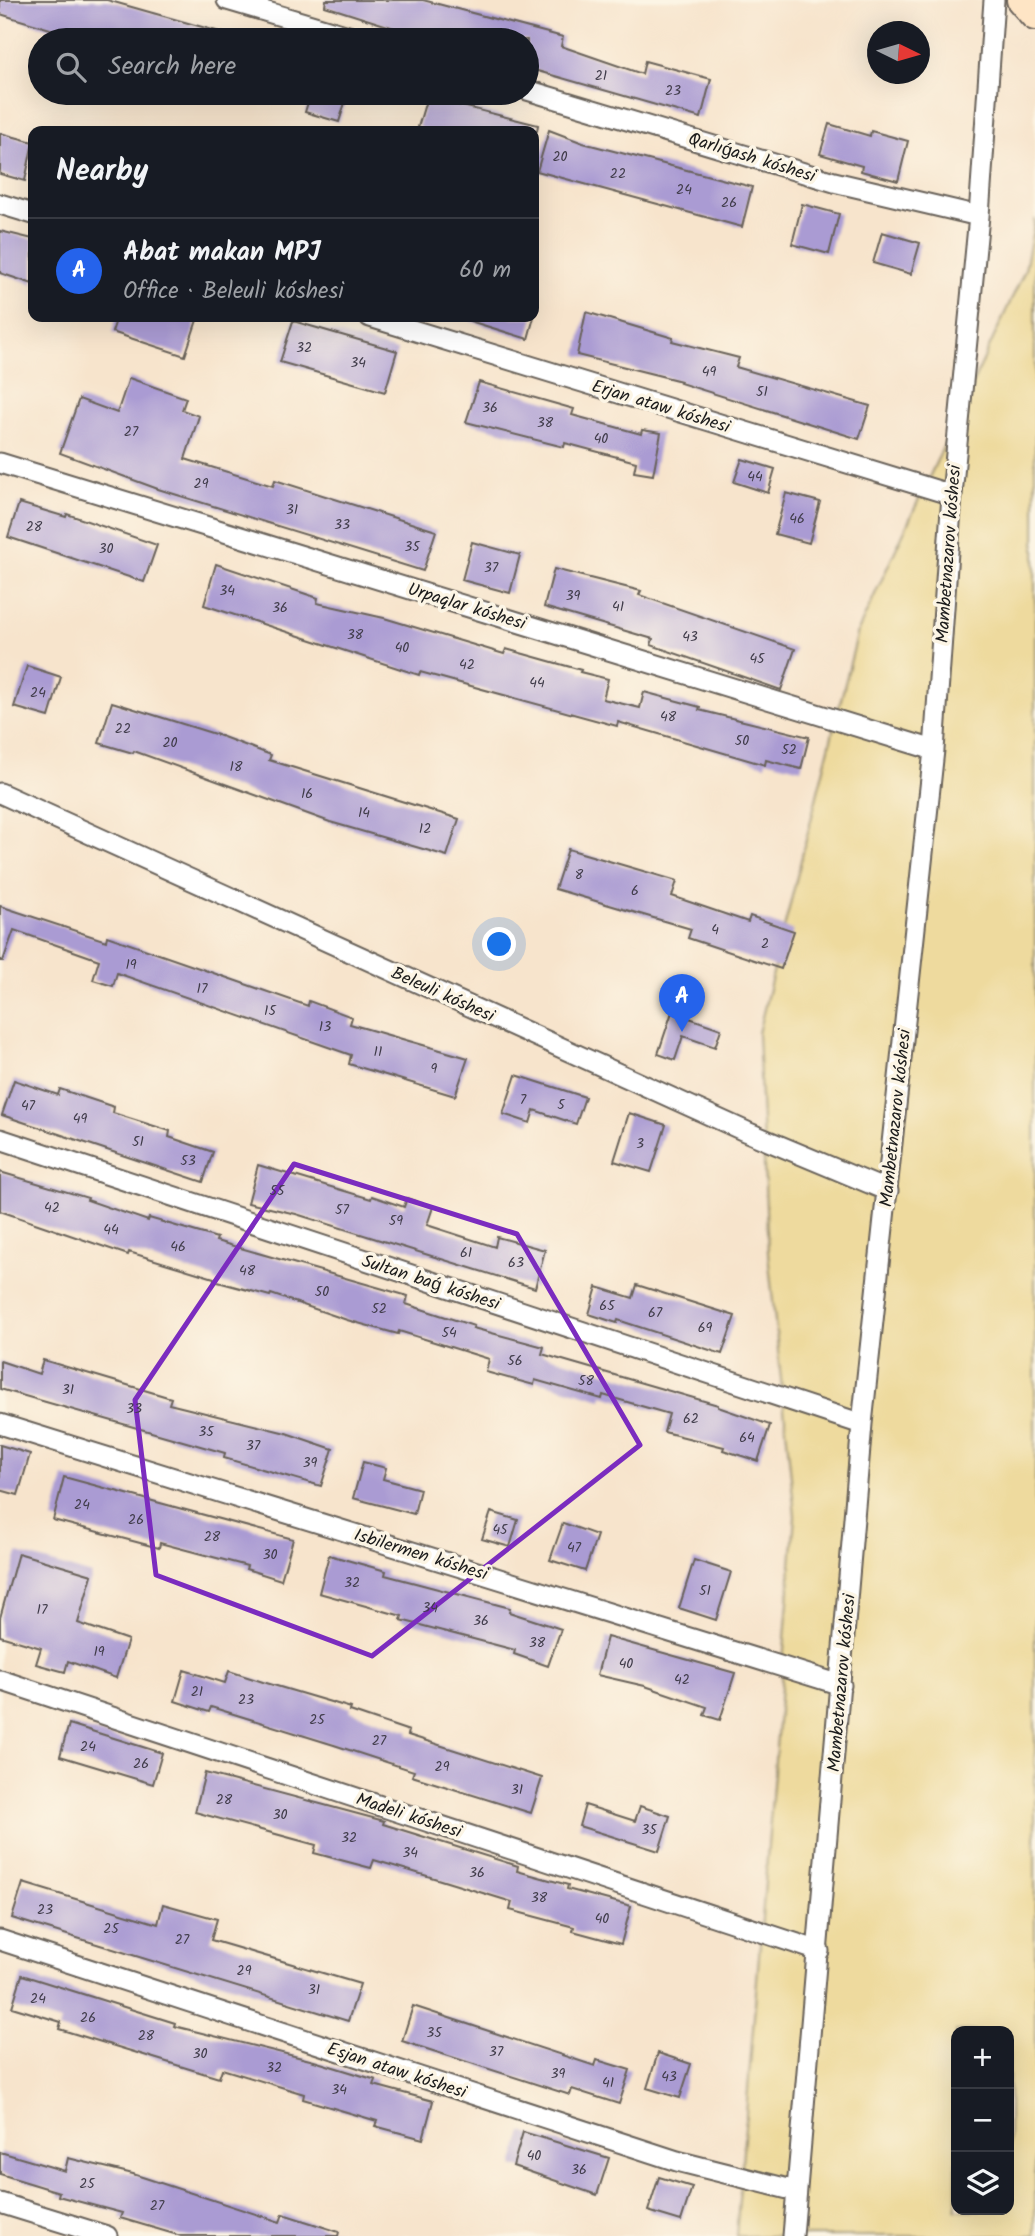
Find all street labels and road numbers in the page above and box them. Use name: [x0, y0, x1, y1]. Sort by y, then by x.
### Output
street label: Qarlıǵash kóshesi: [684, 125, 820, 192]
street label: Erjan ataw kóshesi: [588, 373, 734, 442]
street label: Mambetnazarov kóshesi: [929, 463, 970, 644]
street label: Urpaqlar kóshesi: [404, 576, 530, 639]
street label: Beleuli kóshesi: [386, 960, 499, 1031]
street label: Mambetnazarov kóshesi: [873, 1027, 920, 1209]
street label: Sultan baǵ kóshesi: [358, 1247, 504, 1320]
street label: Isbilermen kóshesi: [350, 1521, 492, 1590]
street label: Mambetnazarov kóshesi: [820, 1592, 865, 1773]
street label: Madeli kóshesi: [352, 1786, 466, 1847]
street label: Esjan ataw kóshesi: [323, 2035, 471, 2108]

